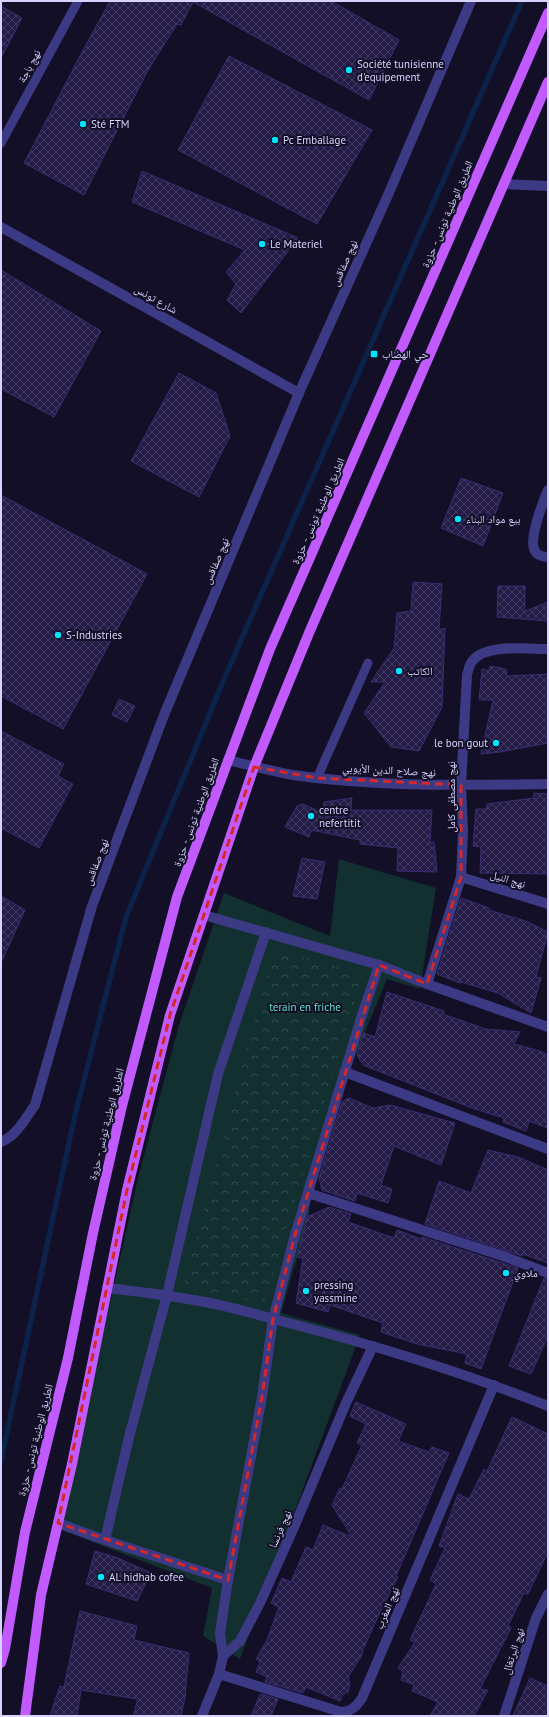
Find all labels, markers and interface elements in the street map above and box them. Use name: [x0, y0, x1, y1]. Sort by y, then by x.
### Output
street label: نهج باجة: [15, 47, 43, 85]
place label: Société tunisienne d'equipement: [357, 57, 444, 84]
marker: Société tunisienne d'equipement: [344, 65, 354, 75]
place label: Sté FTM: [91, 117, 129, 131]
marker: Sté FTM: [78, 119, 88, 129]
place label: Pc Emballage: [283, 133, 346, 147]
marker: Pc Emballage: [270, 135, 280, 145]
street label: الطريق الوطنية تونس - حزوة: [418, 158, 476, 270]
place label: Le Materiel: [270, 237, 323, 251]
street label: نهج صفاقس: [328, 238, 360, 288]
marker: Le Materiel: [257, 239, 267, 249]
street label: شارع تونس: [132, 281, 180, 317]
place label: حي الهضاب: [382, 347, 428, 363]
marker: حي الهضاب: [369, 349, 379, 359]
street label: الطريق الوطنية تونس - حزوة: [288, 456, 348, 566]
place label: بيع مواد البناء: [466, 512, 520, 526]
marker: بيع مواد البناء: [453, 514, 463, 524]
street label: نهج صفاقس: [200, 536, 232, 586]
place label: S-Industries: [66, 628, 123, 642]
marker: S-Industries: [53, 630, 63, 640]
place label: الكاتب: [407, 664, 433, 678]
marker: الكاتب: [394, 666, 404, 676]
place label: le bon gout: [434, 736, 488, 750]
marker: le bon gout: [491, 738, 501, 748]
street label: الطريق الوطنية تونس - حزوة: [170, 756, 222, 868]
street label: نهج صلاح الدين الأيوبي: [342, 761, 436, 781]
street label: نهج مصطفى كامل: [444, 761, 458, 833]
place label: centre nefertitit: [319, 803, 361, 830]
marker: centre nefertitit: [306, 811, 316, 821]
street label: نهج صفاقس: [81, 837, 111, 887]
street label: نهج النيل: [489, 867, 527, 891]
park label: terain en friche: [269, 1000, 341, 1014]
street label: الطريق الوطنية تونس - حزوة: [85, 1067, 127, 1181]
place label: ملاوي: [514, 1266, 538, 1282]
marker: ملاوي: [501, 1268, 511, 1278]
place label: pressing yassmine: [314, 1278, 358, 1305]
marker: pressing yassmine: [301, 1286, 311, 1296]
street label: الطريق الوطنية تونس - حزوة: [14, 1383, 56, 1497]
street label: نهج فرنسا: [266, 1508, 294, 1550]
place label: AL hidhab cofee: [109, 1570, 184, 1584]
marker: AL hidhab cofee: [96, 1572, 106, 1582]
street label: نهج المغرب: [372, 1585, 402, 1631]
street label: نهج البرتغال: [499, 1626, 527, 1676]

